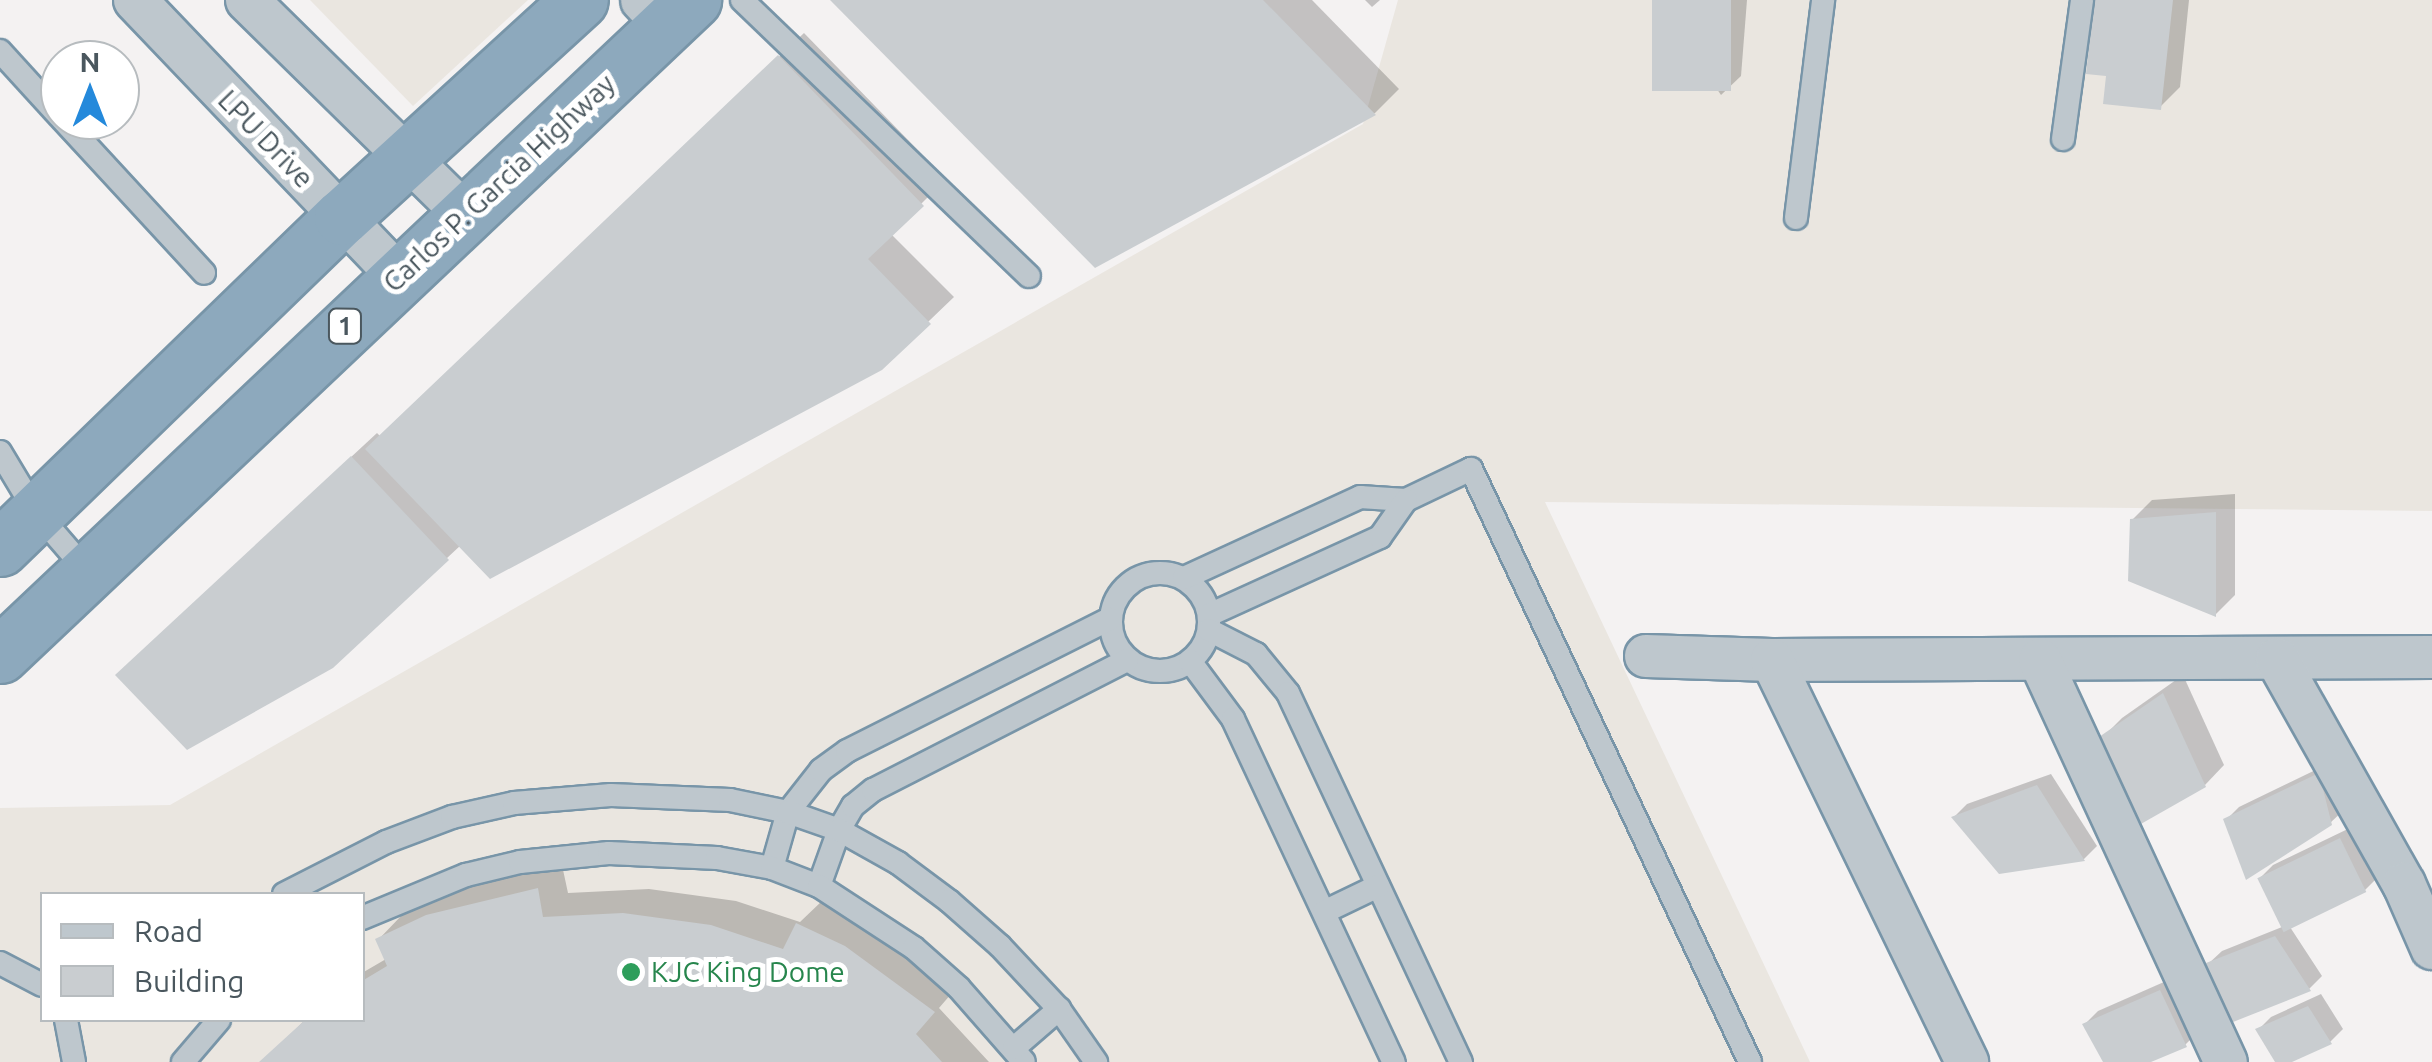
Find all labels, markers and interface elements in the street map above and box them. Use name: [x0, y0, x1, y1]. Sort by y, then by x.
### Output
north arrow: [40, 40, 140, 140]
text: N: [80, 46, 100, 77]
street label: Carlos P. Garcia Highway: [376, 67, 622, 299]
street label: LPU Drive: [211, 83, 321, 195]
road number: 1: [328, 306, 362, 346]
legend: [40, 892, 365, 1022]
text: Road: [134, 914, 203, 948]
place label: KJC King Dome: [651, 955, 845, 989]
marker: KJC King Dome: [620, 961, 642, 983]
text: Building: [134, 964, 245, 998]

